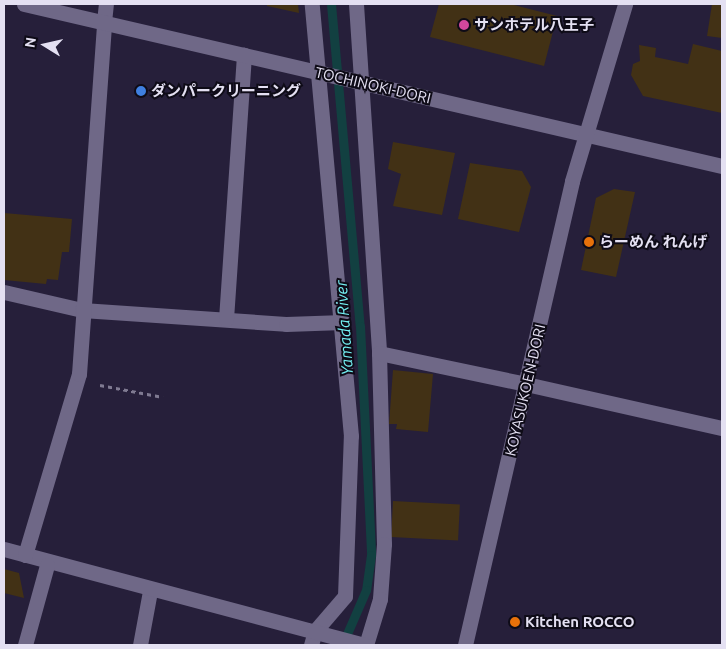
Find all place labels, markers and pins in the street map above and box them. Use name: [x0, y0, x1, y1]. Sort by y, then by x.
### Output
place label: サンホテル八王子: [474, 16, 594, 34]
marker: サンホテル八王子: [458, 19, 470, 31]
place label: ダンパークリーニング: [151, 82, 301, 100]
marker: ダンパークリーニング: [135, 85, 147, 97]
place label: らーめん れんげ: [599, 233, 708, 251]
marker: らーめん れんげ: [583, 236, 595, 248]
place label: Kitchen ROCCO: [525, 613, 634, 631]
marker: Kitchen ROCCO: [509, 616, 521, 628]

